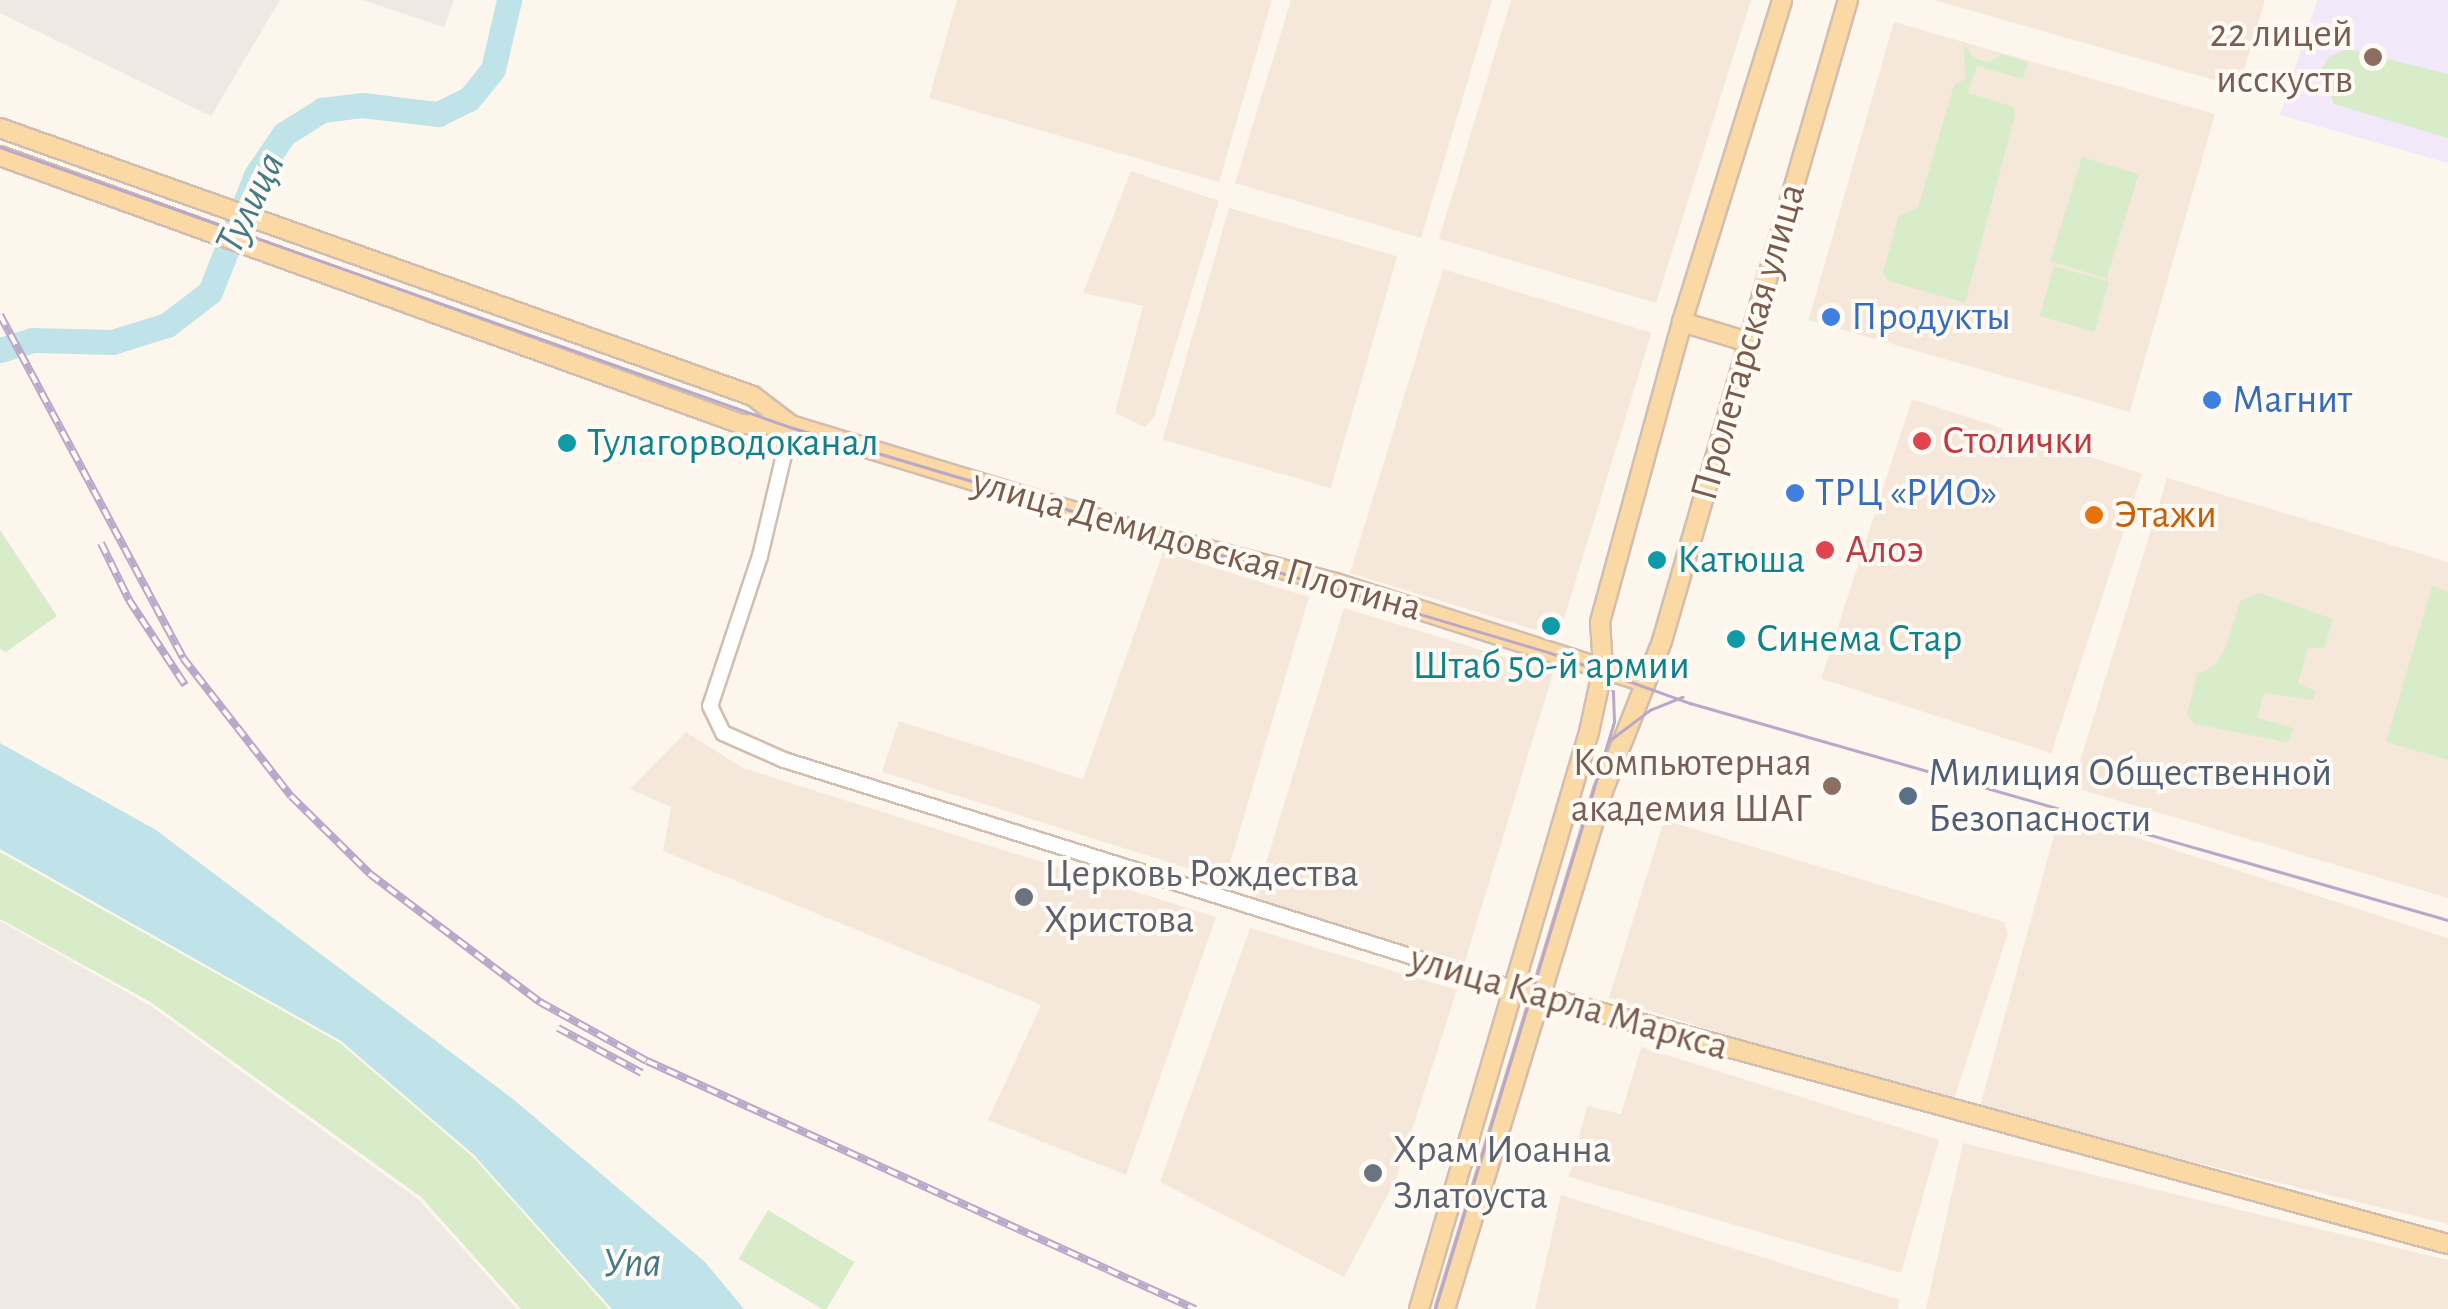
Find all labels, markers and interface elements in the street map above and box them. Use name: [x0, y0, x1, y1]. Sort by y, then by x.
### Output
place label: 22 лицей исскуств: [2210, 10, 2353, 104]
marker: 22 лицей исскуств: [2362, 46, 2384, 68]
water label: Тулица: [204, 144, 296, 262]
street label: Пролетарская улица: [1680, 178, 1816, 506]
place label: Продукты: [1851, 293, 2011, 341]
marker: Продукты: [1820, 306, 1842, 328]
place label: Магнит: [2232, 376, 2352, 424]
marker: Магнит: [2201, 389, 2223, 411]
place label: Столички: [1942, 417, 2094, 465]
place label: Тулагорводоканал: [587, 419, 879, 467]
marker: Столички: [1911, 430, 1933, 452]
marker: Тулагорводоканал: [556, 432, 578, 454]
street label: улица Демидовская Плотина: [967, 458, 1427, 632]
place label: ТРЦ «РИО»: [1815, 469, 1997, 517]
marker: ТРЦ «РИО»: [1784, 482, 1806, 504]
place label: Этажи: [2114, 491, 2217, 539]
marker: Этажи: [2083, 504, 2105, 526]
place label: Алоэ: [1845, 526, 1924, 574]
place label: Катюша: [1677, 536, 1805, 584]
marker: Алоэ: [1814, 539, 1836, 561]
marker: Катюша: [1646, 549, 1668, 571]
marker: Штаб 50-й армии: [1540, 615, 1562, 637]
place label: Синема Стар: [1756, 615, 1962, 663]
marker: Синема Стар: [1725, 628, 1747, 650]
place label: Штаб 50-й армии: [1412, 642, 1690, 690]
place label: Компьютерная академия ШАГ: [1571, 739, 1812, 833]
place label: Милиция Общественной Безопасности: [1928, 749, 2332, 843]
marker: Компьютерная академия ШАГ: [1821, 775, 1843, 797]
marker: Милиция Общественной Безопасности: [1897, 785, 1919, 807]
place label: Церковь Рождества Христова: [1044, 850, 1359, 944]
marker: Церковь Рождества Христова: [1013, 886, 1035, 908]
street label: улица Карла Маркса: [1404, 935, 1734, 1071]
place label: Храм Иоанна Златоуста: [1393, 1126, 1611, 1220]
marker: Храм Иоанна Златоуста: [1362, 1162, 1384, 1184]
water label: Упа: [603, 1238, 661, 1288]

